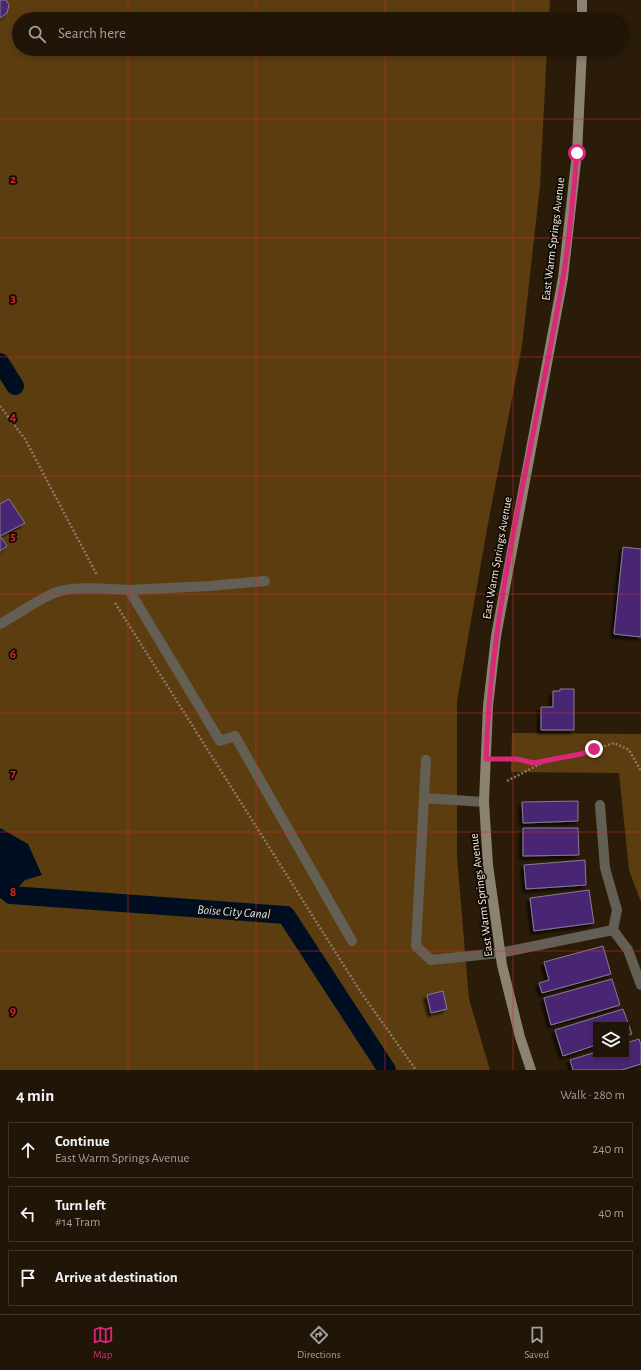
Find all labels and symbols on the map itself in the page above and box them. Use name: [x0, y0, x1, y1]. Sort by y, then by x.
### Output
route start: [568, 144, 586, 162]
text: 2: [10, 173, 16, 186]
street label: East Warm Springs Avenue: [539, 177, 567, 301]
text: 3: [10, 292, 16, 305]
text: 4: [10, 411, 17, 424]
street label: East Warm Springs Avenue: [480, 496, 514, 620]
text: 5: [10, 530, 16, 543]
text: 6: [10, 648, 16, 661]
route end: [585, 740, 603, 758]
text: 7: [10, 767, 16, 780]
street label: East Warm Springs Avenue: [467, 833, 495, 957]
text: 8: [10, 886, 16, 899]
water label: Boise City Canal: [197, 903, 271, 922]
text: 9: [10, 1005, 16, 1018]

